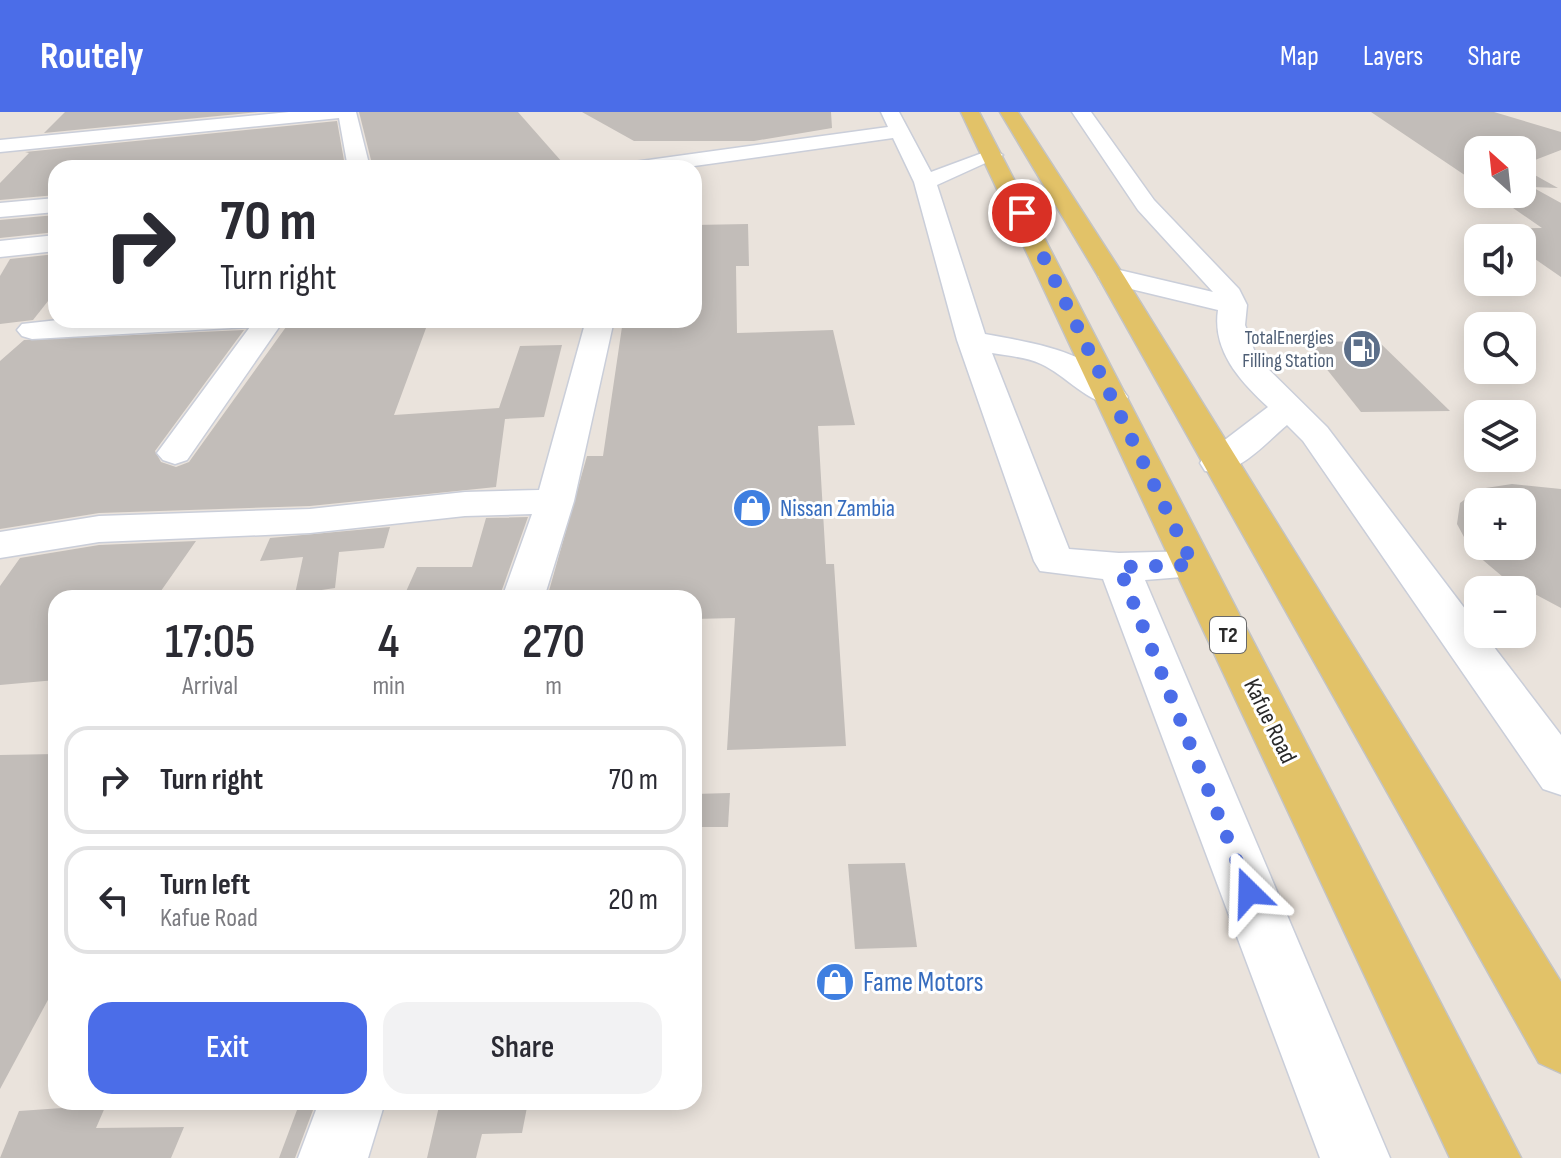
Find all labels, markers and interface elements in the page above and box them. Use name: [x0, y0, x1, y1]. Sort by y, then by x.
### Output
text: Routely: [40, 34, 144, 79]
text: Map: [1280, 40, 1319, 73]
text: Layers: [1363, 40, 1423, 73]
text: Share: [1467, 40, 1521, 73]
north arrow: [1464, 136, 1536, 208]
map controls: [1464, 136, 1536, 648]
pin: [988, 179, 1056, 247]
text: 70 m: [220, 189, 317, 256]
icon: arrive: [1000, 191, 1044, 235]
icon: right: [88, 192, 192, 296]
button: sound: [1464, 224, 1536, 296]
text: Turn right: [220, 257, 337, 300]
button: search: [1464, 312, 1536, 384]
place label: TotalEnergies Filling Station: [1242, 326, 1334, 373]
fuel station icon: TotalEnergies Filling Station: [1341, 328, 1383, 370]
button: layers: [1464, 400, 1536, 472]
shop icon: Nissan Zambia: [731, 487, 773, 529]
button: +: [1464, 488, 1536, 560]
place label: Nissan Zambia: [780, 494, 895, 523]
button: −: [1464, 576, 1536, 648]
text: 17:05: [165, 614, 255, 671]
text: 4: [378, 614, 399, 671]
text: 270: [522, 614, 585, 671]
road number: T2: [1210, 617, 1246, 653]
text: Arrival: [182, 671, 238, 702]
text: min: [372, 671, 405, 702]
text: m: [545, 671, 562, 702]
street label: Kafue Road: [1237, 674, 1303, 768]
icon: right: [92, 758, 136, 802]
text: Turn right: [160, 762, 263, 798]
text: 70 m: [609, 762, 658, 798]
position arrow: [1207, 850, 1291, 934]
text: Turn left: [160, 867, 250, 903]
icon: left: [92, 878, 136, 922]
text: 20 m: [608, 882, 658, 918]
text: Kafue Road: [160, 903, 258, 934]
shop icon: Fame Motors: [814, 961, 856, 1003]
place label: Fame Motors: [863, 966, 983, 999]
button: Exit: [88, 1002, 367, 1094]
button: Share: [383, 1002, 662, 1094]

